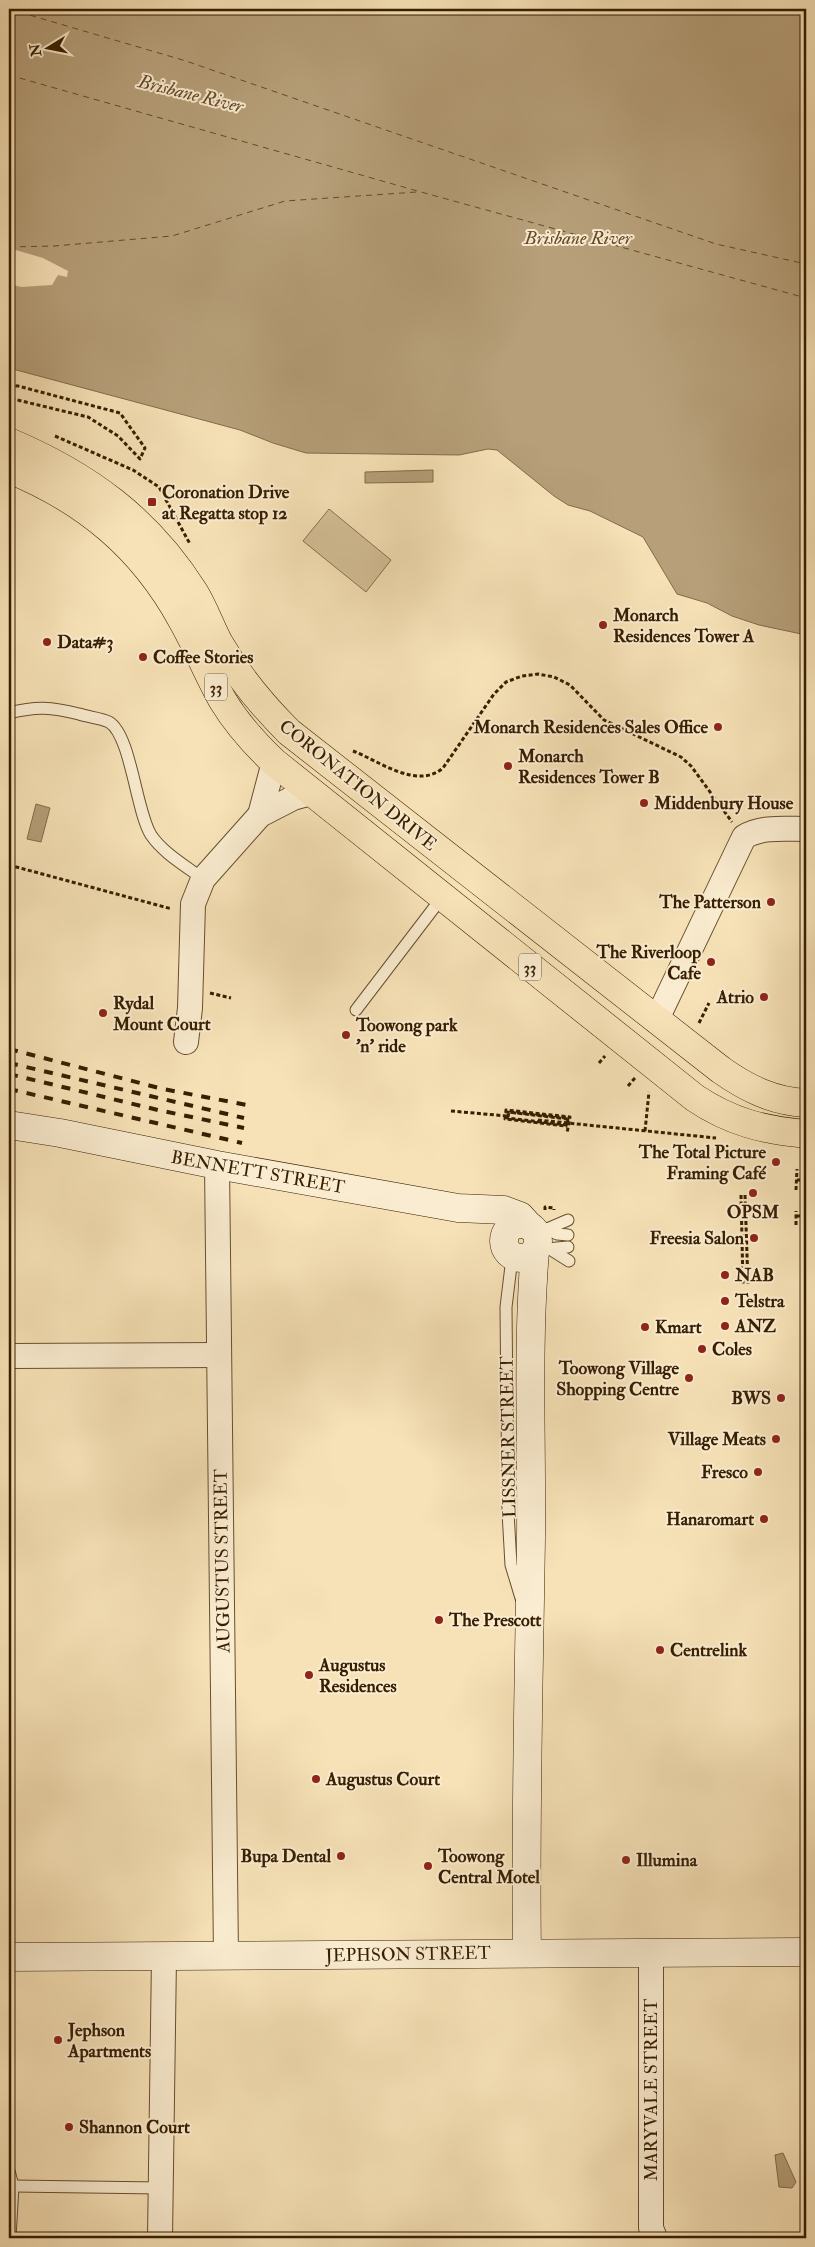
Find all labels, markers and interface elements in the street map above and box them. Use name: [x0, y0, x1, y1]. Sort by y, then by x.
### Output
north arrow: [22, 22, 72, 72]
text: N: [26, 42, 45, 59]
water label: Brisbane River: [135, 69, 247, 119]
water label: Brisbane River: [523, 226, 633, 250]
place label: Coronation Drive at Regatta stop 12: [162, 481, 290, 525]
marker: Coronation Drive at Regatta stop 12: [146, 496, 158, 508]
place label: Monarch Residences Tower A: [612, 604, 755, 648]
marker: Monarch Residences Tower A: [597, 619, 609, 631]
place label: Data#3: [57, 631, 114, 654]
marker: Data#3: [41, 636, 53, 648]
place label: Coffee Stories: [153, 646, 254, 669]
marker: Coffee Stories: [137, 651, 149, 663]
road number: 33: [205, 674, 227, 700]
street label: CORONATION DRIVE: [274, 715, 441, 856]
place label: Monarch Residences Sales Office: [473, 716, 708, 739]
marker: Monarch Residences Sales Office: [712, 721, 724, 733]
place label: Monarch Residences Tower B: [517, 745, 660, 789]
marker: Monarch Residences Tower B: [502, 760, 514, 772]
place label: Middenbury House: [653, 792, 794, 815]
marker: Middenbury House: [638, 797, 650, 809]
place label: The Patterson: [658, 891, 762, 914]
marker: The Patterson: [765, 896, 777, 908]
place label: The Riverloop Cafe: [596, 941, 701, 985]
road number: 33: [519, 954, 541, 980]
marker: The Riverloop Cafe: [705, 956, 717, 968]
place label: Atrio: [716, 986, 754, 1009]
marker: Atrio: [758, 991, 770, 1003]
place label: Rydal Mount Court: [112, 992, 211, 1036]
marker: Rydal Mount Court: [97, 1007, 109, 1019]
place label: Toowong park 'n' ride: [355, 1014, 458, 1058]
marker: Toowong park 'n' ride: [340, 1029, 352, 1041]
place label: The Total Picture Framing Café: [638, 1141, 766, 1185]
street label: BENNETT STREET: [169, 1146, 347, 1199]
marker: The Total Picture Framing Café: [770, 1156, 782, 1168]
marker: OPSM: [747, 1187, 759, 1199]
place label: OPSM: [727, 1201, 780, 1224]
place label: Freesia Salon: [649, 1227, 745, 1250]
marker: Freesia Salon: [748, 1232, 760, 1244]
place label: NAB: [734, 1264, 774, 1287]
marker: NAB: [719, 1269, 731, 1281]
place label: Telstra: [734, 1290, 785, 1313]
marker: Telstra: [719, 1295, 731, 1307]
place label: ANZ: [734, 1315, 777, 1338]
place label: Kmart: [655, 1316, 702, 1339]
marker: ANZ: [719, 1320, 731, 1332]
marker: Kmart: [639, 1321, 651, 1333]
place label: Coles: [712, 1338, 752, 1361]
marker: Coles: [696, 1343, 708, 1355]
street label: LISSNER STREET: [496, 1355, 521, 1518]
place label: Toowong Village Shopping Centre: [556, 1357, 679, 1401]
marker: Toowong Village Shopping Centre: [683, 1372, 695, 1384]
place label: BWS: [731, 1387, 771, 1410]
marker: BWS: [775, 1392, 787, 1404]
place label: Village Meats: [667, 1428, 766, 1451]
marker: Village Meats: [770, 1433, 782, 1445]
place label: Fresco: [701, 1461, 748, 1484]
marker: Fresco: [752, 1466, 764, 1478]
street label: AUGUSTUS STREET: [209, 1468, 236, 1654]
place label: Hanaromart: [666, 1508, 754, 1531]
marker: Hanaromart: [758, 1513, 770, 1525]
place label: The Prescott: [448, 1609, 542, 1632]
marker: The Prescott: [433, 1614, 445, 1626]
place label: Centrelink: [670, 1639, 748, 1662]
marker: Centrelink: [654, 1644, 666, 1656]
place label: Augustus Residences: [318, 1654, 397, 1698]
marker: Augustus Residences: [303, 1669, 315, 1681]
place label: Augustus Court: [325, 1768, 440, 1791]
marker: Augustus Court: [310, 1773, 322, 1785]
place label: Bupa Dental: [240, 1845, 331, 1868]
place label: Toowong Central Motel: [437, 1845, 540, 1889]
place label: Illumina: [636, 1849, 698, 1872]
marker: Bupa Dental: [335, 1850, 347, 1862]
marker: Illumina: [620, 1854, 632, 1866]
marker: Toowong Central Motel: [422, 1860, 434, 1872]
street label: JEPHSON STREET: [324, 1942, 492, 1967]
street label: MARYVALE STREET: [640, 1998, 663, 2181]
place label: Jephson Apartments: [67, 2019, 151, 2063]
marker: Jephson Apartments: [52, 2034, 64, 2046]
place label: Shannon Court: [79, 2116, 190, 2139]
marker: Shannon Court: [63, 2121, 75, 2133]

